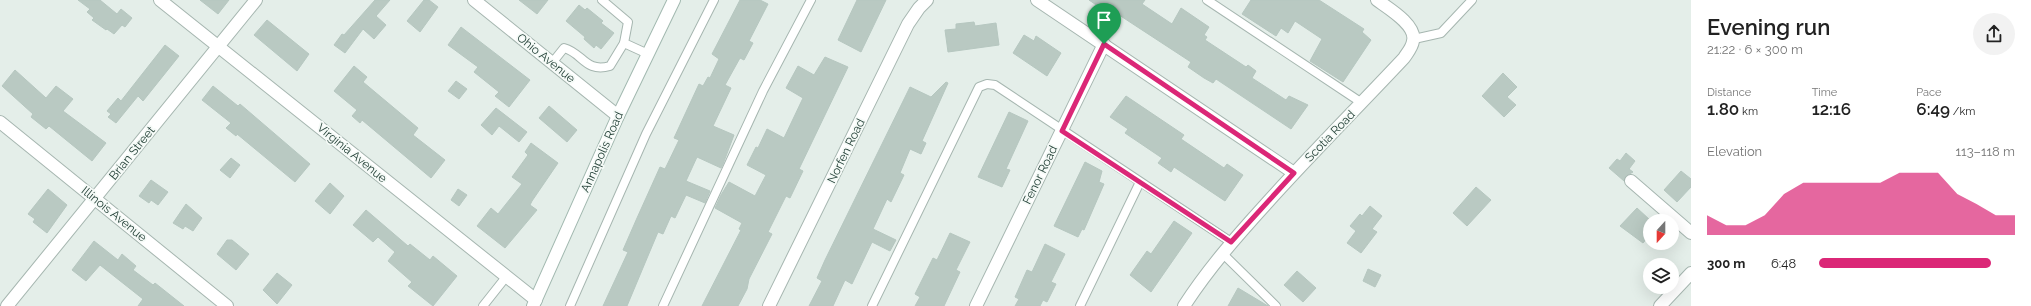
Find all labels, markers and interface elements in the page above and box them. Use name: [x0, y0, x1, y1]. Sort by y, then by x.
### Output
pin: [1087, 3, 1121, 44]
icon: arrive: [1093, 9, 1115, 31]
button: share: [1973, 13, 2015, 55]
text: Evening run: [1707, 14, 1830, 40]
street label: Ohio Avenue: [514, 30, 578, 86]
text: 21:22 · 6 × 300 m: [1707, 42, 1803, 57]
text: Distance: [1707, 86, 1751, 99]
text: Time: [1812, 86, 1837, 99]
text: Pace: [1916, 86, 1942, 99]
text: 1.80: [1707, 99, 1739, 119]
text: 12:16: [1812, 99, 1851, 119]
text: 6:49: [1916, 99, 1950, 119]
text: km: [1739, 105, 1758, 118]
text: /km: [1950, 105, 1975, 118]
street label: Scotia Road: [1302, 107, 1358, 165]
street label: Annapolis Road: [578, 110, 626, 194]
street label: Norfen Road: [824, 116, 868, 186]
street label: Virginia Avenue: [314, 121, 390, 185]
street label: Brian Street: [106, 123, 158, 183]
street label: Fenor Road: [1020, 143, 1060, 207]
text: Elevation: [1707, 144, 1762, 159]
text: 113–118 m: [1956, 144, 2015, 159]
street label: Illinois Avenue: [79, 184, 149, 244]
north arrow: [1643, 214, 1679, 250]
map controls: [1643, 214, 1679, 294]
text: 300 m: [1707, 256, 1745, 271]
text: 6:48: [1771, 256, 1796, 271]
button: layers: [1643, 258, 1679, 294]

